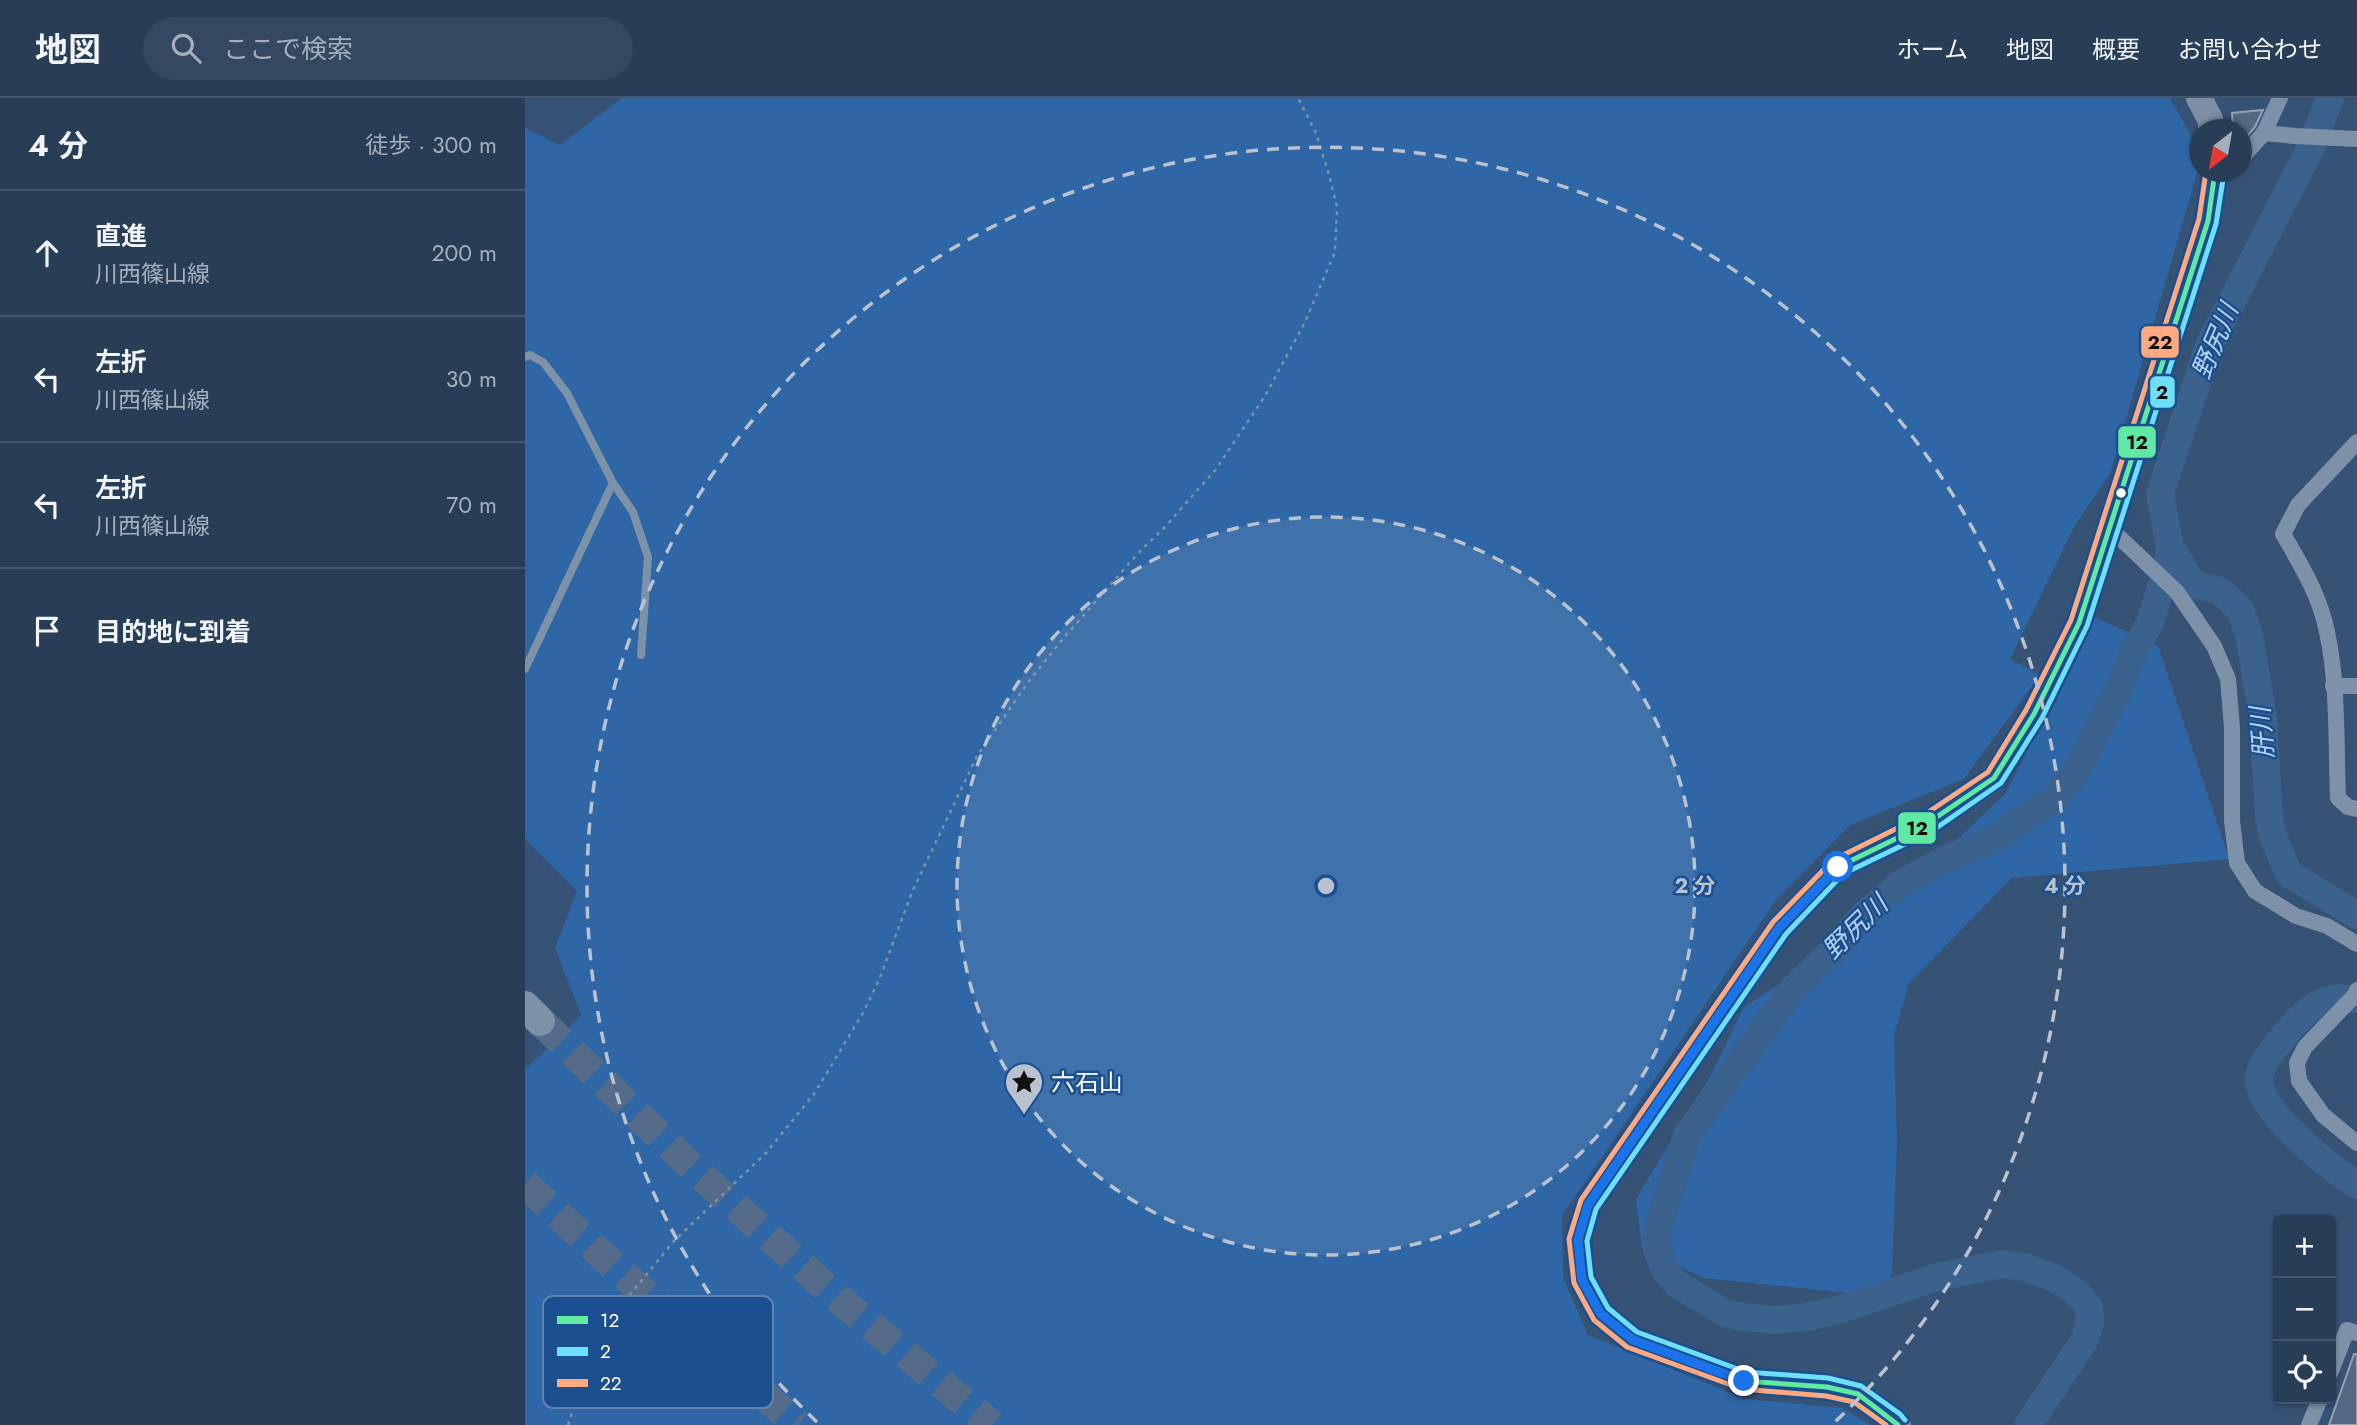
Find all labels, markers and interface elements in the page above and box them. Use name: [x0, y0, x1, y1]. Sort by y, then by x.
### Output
search box: [143, 17, 633, 80]
text: 地図: [35, 26, 101, 73]
icon: search: [167, 29, 205, 67]
text: ここで検索: [223, 30, 353, 68]
text: ホーム: [1897, 32, 1968, 67]
text: 地図: [2006, 32, 2054, 67]
text: 概要: [2092, 32, 2140, 67]
text: お問い合わせ: [2178, 32, 2322, 67]
north arrow: [2189, 119, 2252, 182]
text: 4 分: [28, 124, 88, 167]
text: 徒歩 · 300 m: [365, 128, 497, 162]
text: 直進: [95, 217, 147, 255]
icon: ahead: [28, 234, 66, 272]
text: 200 m: [431, 236, 497, 270]
text: 川西篠山線: [95, 257, 210, 291]
water label: 野尻川: [2182, 295, 2249, 384]
line badge: 22: [2140, 325, 2180, 359]
text: 22: [2148, 329, 2172, 356]
text: 左折: [95, 343, 147, 381]
icon: left: [28, 360, 66, 398]
text: 30 m: [446, 362, 497, 396]
line badge: 2: [2149, 375, 2176, 409]
text: 2: [2156, 379, 2168, 406]
text: 川西篠山線: [95, 383, 210, 417]
line badge: 12: [2117, 425, 2157, 459]
text: 12: [2126, 429, 2148, 456]
text: 左折: [95, 469, 147, 507]
icon: left: [28, 486, 66, 524]
unlabelled marker: [2114, 486, 2128, 500]
text: 70 m: [446, 488, 497, 522]
text: 川西篠山線: [95, 509, 210, 543]
icon: arrive: [28, 612, 66, 650]
text: 目的地に到着: [95, 613, 251, 651]
water label: 肝川: [2241, 702, 2283, 761]
line badge: 12: [1897, 811, 1937, 845]
text: 12: [1906, 815, 1928, 842]
route start: [1822, 851, 1853, 882]
text: 2 分: [1674, 871, 1716, 901]
text: 4 分: [2044, 871, 2086, 901]
centre of rings: [1314, 874, 1338, 898]
water label: 野尻川: [1814, 884, 1898, 968]
place icon: 六石山: [1003, 1061, 1045, 1116]
place label: 六石山: [1051, 1065, 1123, 1100]
map controls: [2273, 1215, 2336, 1404]
button: +: [2273, 1215, 2336, 1278]
button: −: [2273, 1278, 2336, 1341]
legend: [543, 1296, 773, 1408]
text: 12: [600, 1307, 619, 1334]
text: 2: [600, 1338, 611, 1365]
button: locate: [2273, 1341, 2336, 1404]
route end: [1728, 1365, 1759, 1396]
text: 22: [600, 1370, 622, 1397]

